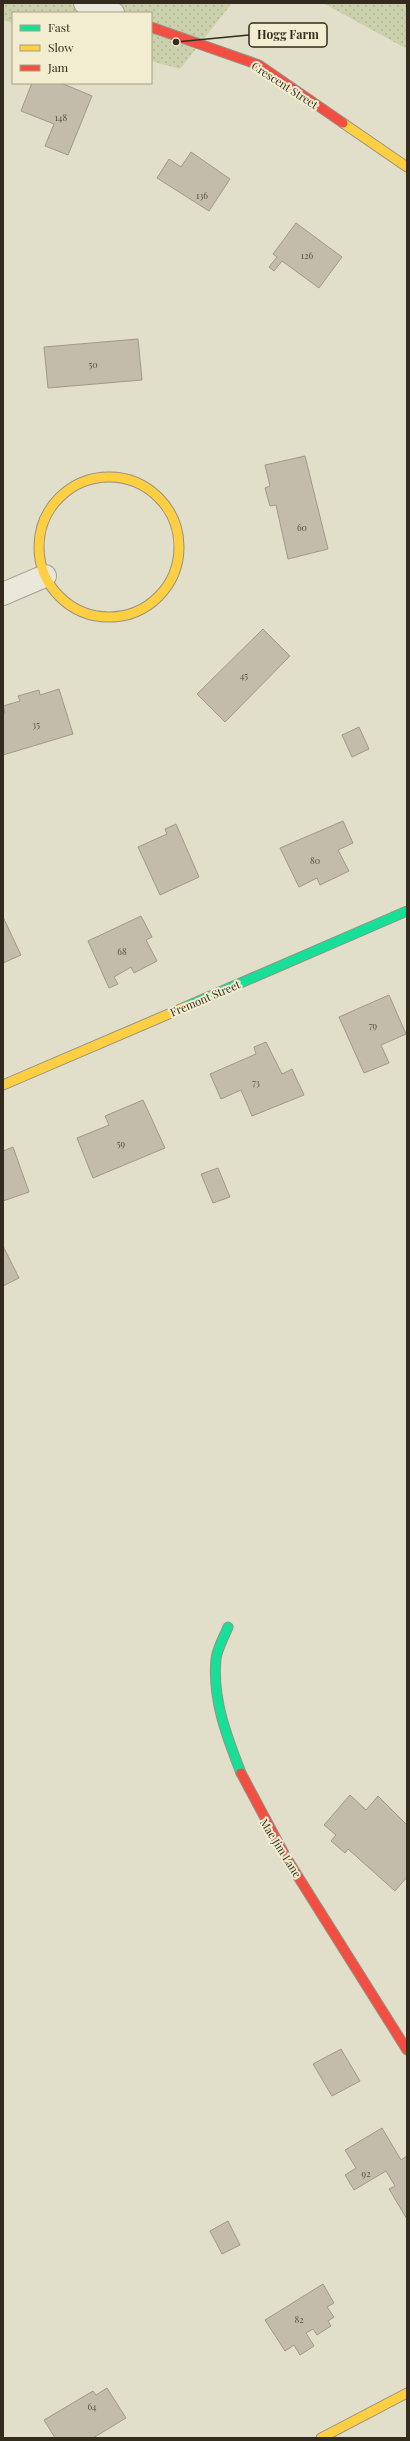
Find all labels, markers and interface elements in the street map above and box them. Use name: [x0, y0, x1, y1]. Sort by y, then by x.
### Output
legend: [12, 12, 152, 84]
text: Fast: [48, 19, 71, 35]
callout: Hogg Farm: [249, 23, 327, 47]
text: Hogg Farm: [257, 26, 319, 42]
text: Slow: [48, 39, 74, 55]
street label: Crescent Street: [249, 58, 321, 112]
text: Jam: [47, 59, 69, 75]
house number: 148: [55, 111, 68, 123]
house number: 136: [196, 189, 208, 201]
house number: 126: [301, 249, 313, 261]
house number: 50: [88, 358, 98, 370]
house number: 60: [297, 521, 307, 533]
house number: 45: [240, 669, 248, 681]
house number: 35: [32, 718, 40, 730]
house number: 80: [310, 854, 320, 866]
house number: 68: [117, 945, 127, 957]
street label: Fremont Street: [168, 976, 242, 1020]
house number: 79: [369, 1019, 378, 1031]
house number: 73: [252, 1076, 260, 1088]
house number: 59: [117, 1137, 126, 1149]
street label: Mae Jim Lane: [257, 1816, 305, 1881]
house number: 92: [362, 2167, 370, 2179]
house number: 82: [295, 2313, 304, 2325]
house number: 64: [87, 2400, 97, 2412]

